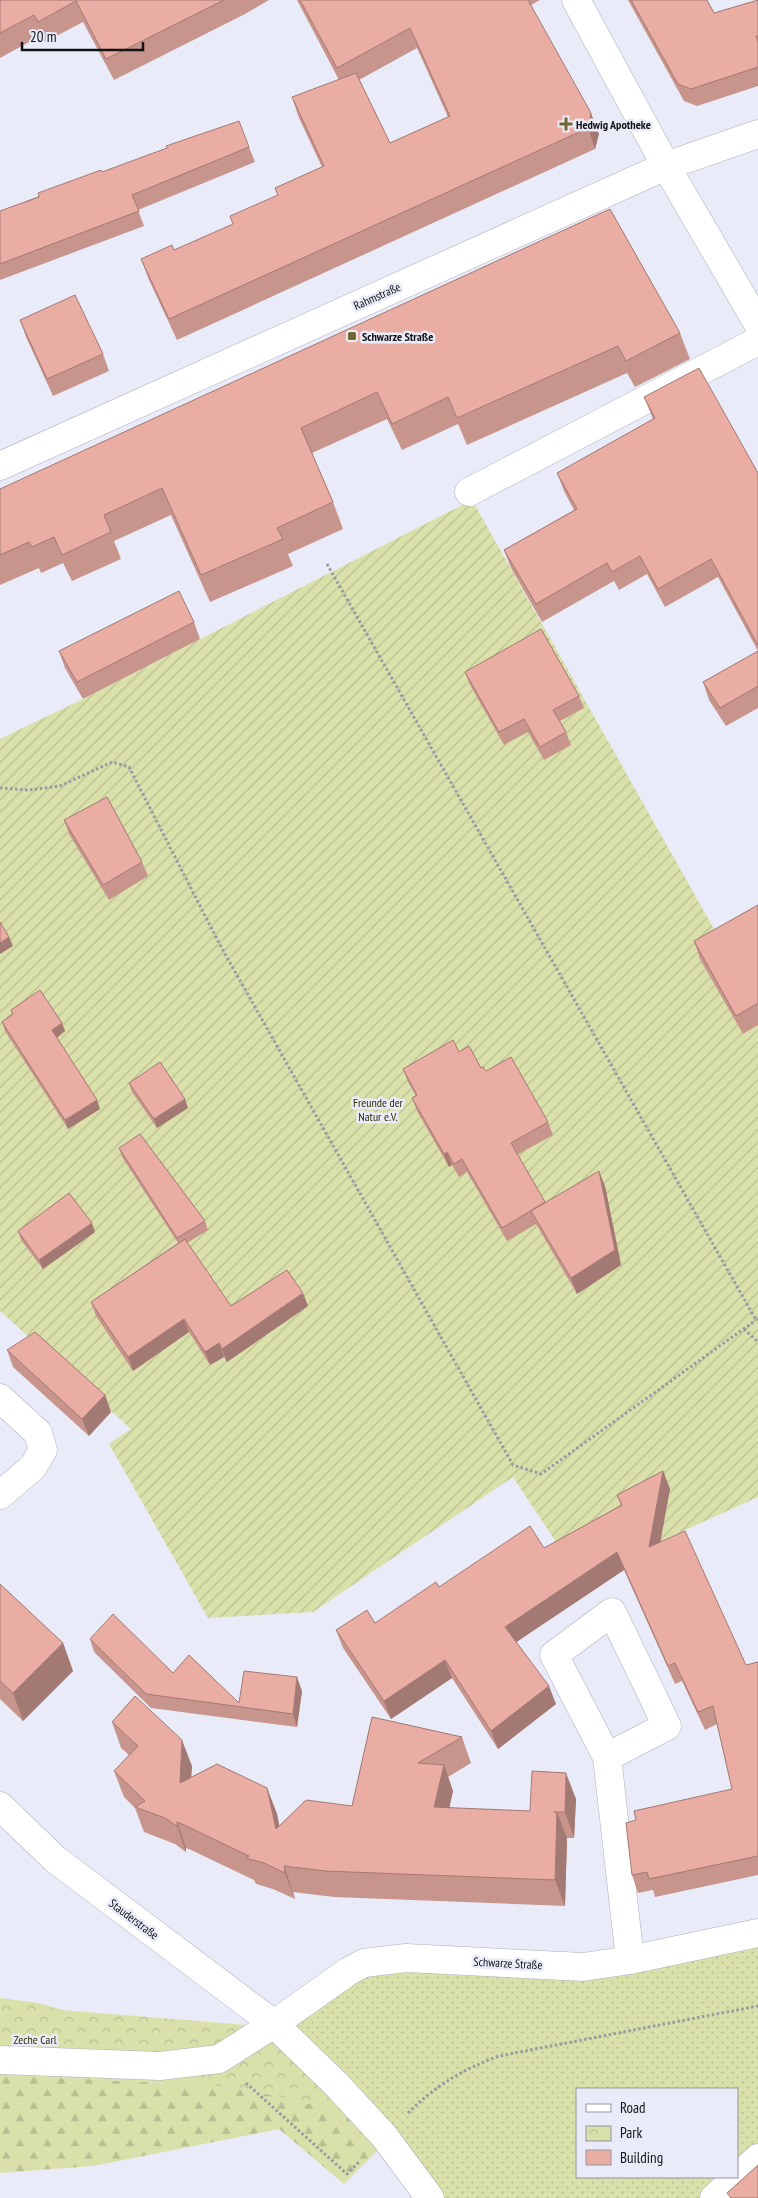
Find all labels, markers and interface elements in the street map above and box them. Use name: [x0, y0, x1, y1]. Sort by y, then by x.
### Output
scale bar: [22, 20, 144, 52]
text: 20 m: [30, 27, 56, 46]
place label: Hedwig Apotheke: [576, 117, 651, 132]
marker: Hedwig Apotheke: [560, 118, 572, 130]
street label: Rahmstraße: [351, 279, 403, 313]
place label: Schwarze Straße: [362, 329, 433, 344]
marker: Schwarze Straße: [346, 330, 358, 342]
park label: Freunde der Natur e.V.: [353, 1095, 404, 1124]
street label: Stauderstraße: [106, 1896, 162, 1943]
street label: Schwarze Straße: [473, 1954, 543, 1972]
park label: Zeche Carl: [14, 2032, 57, 2047]
legend: [576, 2088, 738, 2178]
text: Road: [620, 2098, 646, 2117]
text: Park: [620, 2123, 642, 2142]
text: Building: [620, 2148, 663, 2167]

